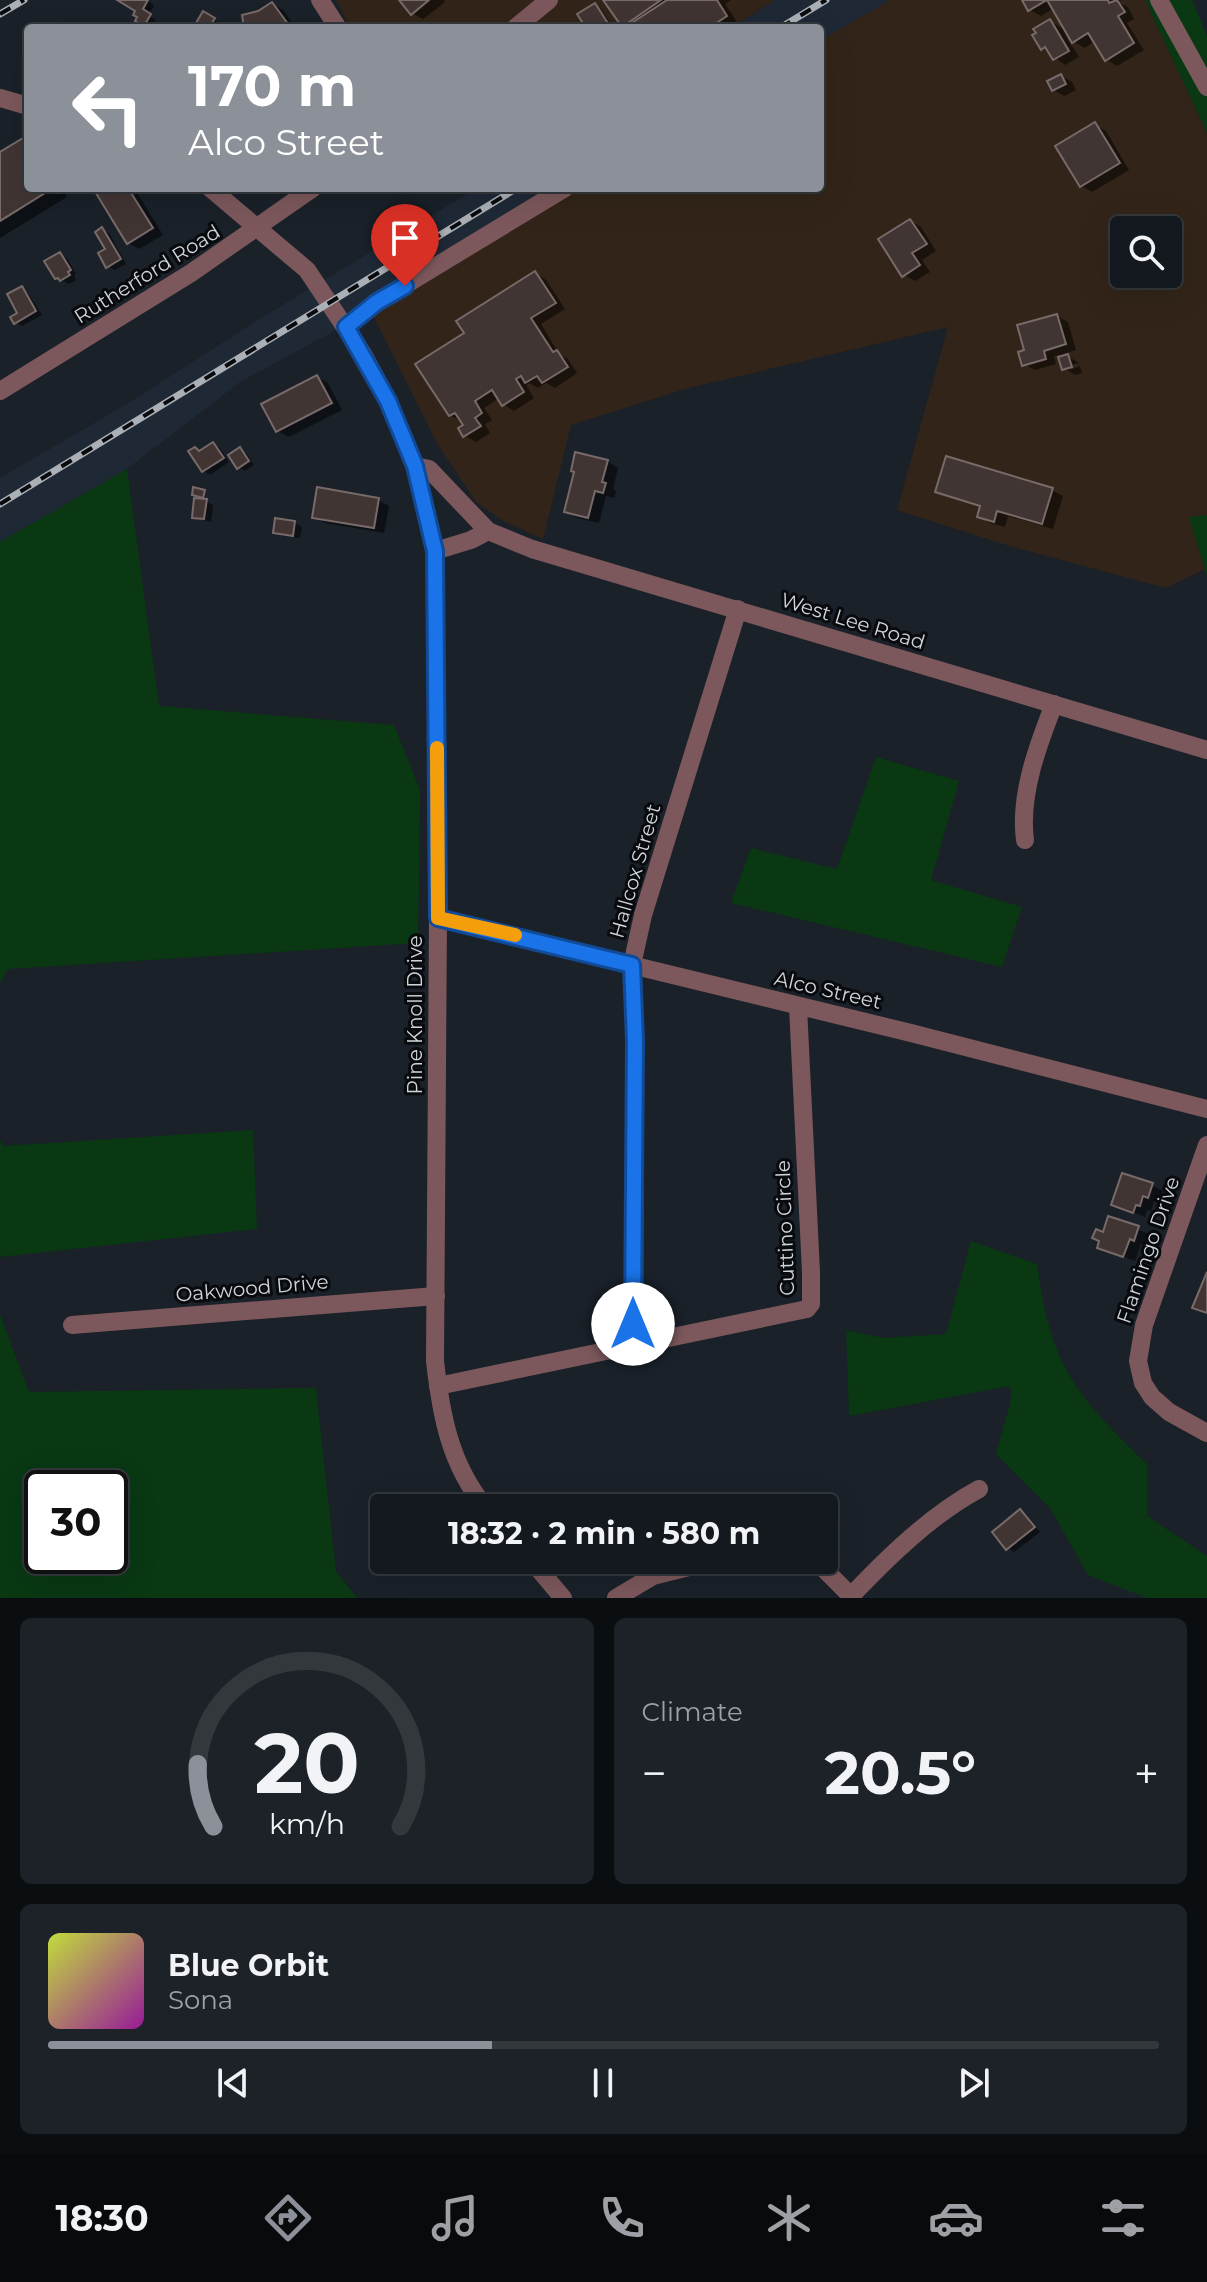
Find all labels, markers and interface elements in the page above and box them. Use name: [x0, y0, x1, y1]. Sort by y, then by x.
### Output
text: 170 m: [188, 52, 356, 120]
icon: left: [56, 56, 160, 160]
text: Alco Street: [188, 120, 384, 164]
pin: [371, 204, 439, 286]
icon: arrive: [383, 216, 427, 260]
map controls: [1110, 216, 1182, 288]
button: search: [1110, 216, 1182, 288]
street label: Rutherford Road: [70, 219, 224, 329]
street label: West Lee Road: [778, 588, 928, 654]
street label: Hallcox Street: [604, 801, 666, 941]
street label: Pine Knoll Drive: [403, 935, 427, 1095]
street label: Alco Street: [772, 966, 884, 1014]
street label: Cuttino Circle: [771, 1160, 799, 1296]
street label: Flamingo Drive: [1112, 1173, 1184, 1327]
street label: Oakwood Drive: [174, 1269, 330, 1307]
position arrow: [591, 1282, 675, 1366]
speed limit sign: 30: [24, 1470, 128, 1574]
text: 18:32 · 2 min · 580 m: [448, 1515, 760, 1552]
text: Climate: [642, 1696, 743, 1728]
text: 20: [254, 1712, 360, 1814]
text: 20.5°: [825, 1736, 976, 1809]
text: −: [642, 1746, 667, 1800]
text: +: [1134, 1746, 1159, 1800]
text: km/h: [269, 1806, 345, 1841]
text: Blue Orbit: [168, 1947, 329, 1984]
text: Sona: [168, 1984, 233, 2016]
icon: previous: [211, 2061, 255, 2105]
icon: pause: [581, 2061, 625, 2105]
icon: next: [952, 2061, 996, 2105]
icon: directions: [260, 2190, 316, 2246]
icon: music: [427, 2190, 483, 2246]
icon: phone: [594, 2190, 650, 2246]
icon: climate: [761, 2190, 817, 2246]
icon: car: [928, 2190, 984, 2246]
icon: filters: [1095, 2190, 1151, 2246]
text: 18:30: [56, 2196, 149, 2240]

